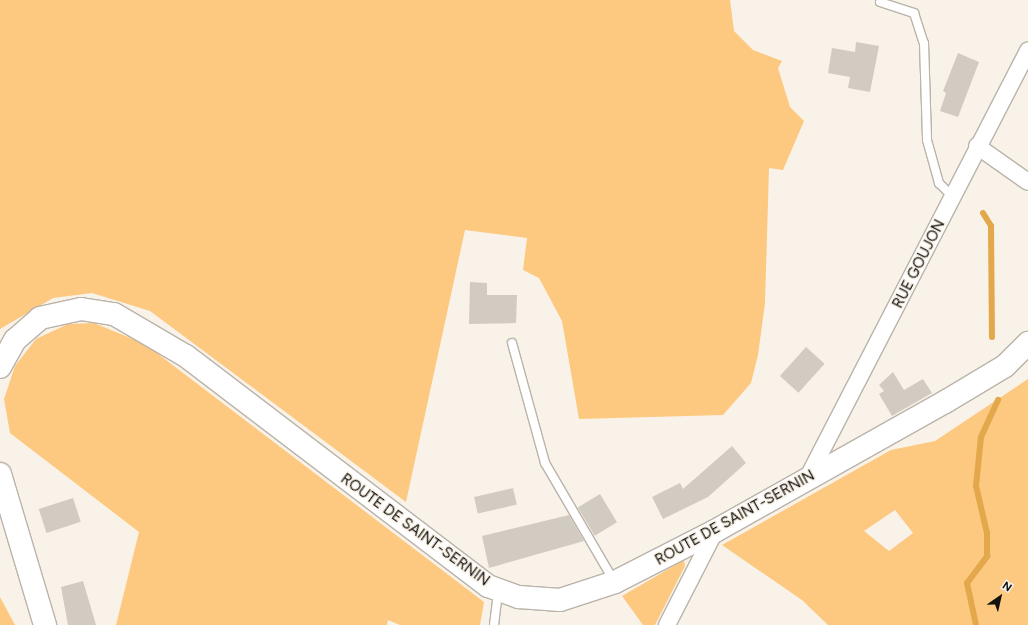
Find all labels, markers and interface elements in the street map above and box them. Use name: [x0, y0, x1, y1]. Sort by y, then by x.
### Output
street label: RUE GOUJON: [889, 217, 949, 311]
street label: ROUTE DE SAINT-SERNIN: [652, 467, 818, 569]
street label: ROUTE DE SAINT-SERNIN: [337, 470, 493, 590]
north arrow: [980, 577, 1020, 617]
text: N: [1000, 579, 1014, 594]

